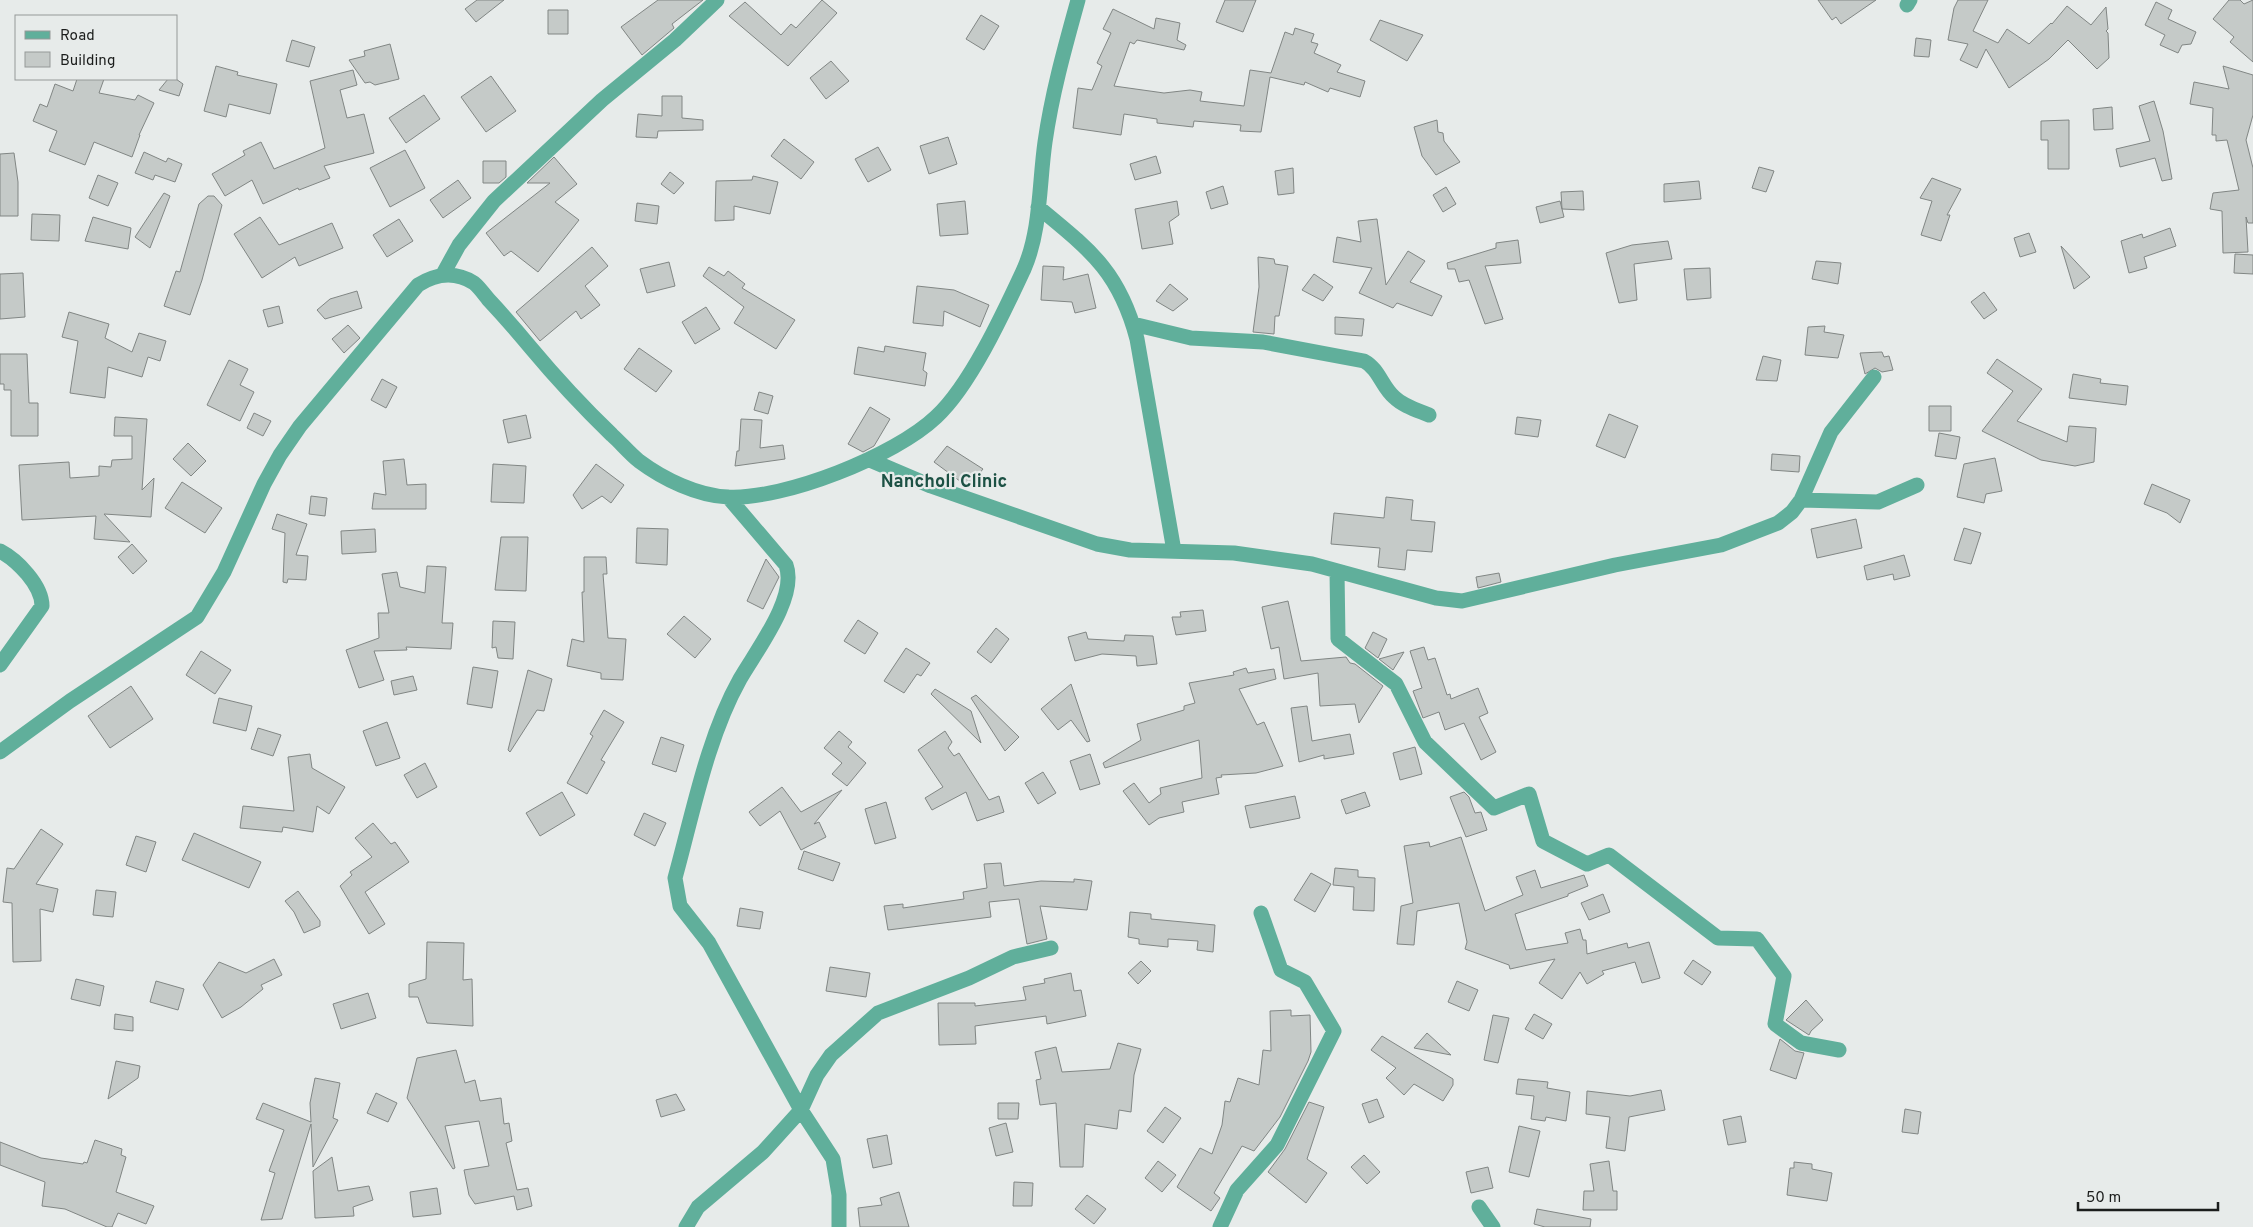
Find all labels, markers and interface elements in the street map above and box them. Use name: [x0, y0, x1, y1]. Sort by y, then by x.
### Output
legend: [15, 15, 178, 80]
text: Road: [60, 27, 95, 46]
text: Building: [60, 52, 115, 71]
district label: Nancholi Clinic: [881, 471, 1007, 494]
scale bar: [2078, 1180, 2218, 1212]
text: 50 m: [2086, 1189, 2121, 1208]

